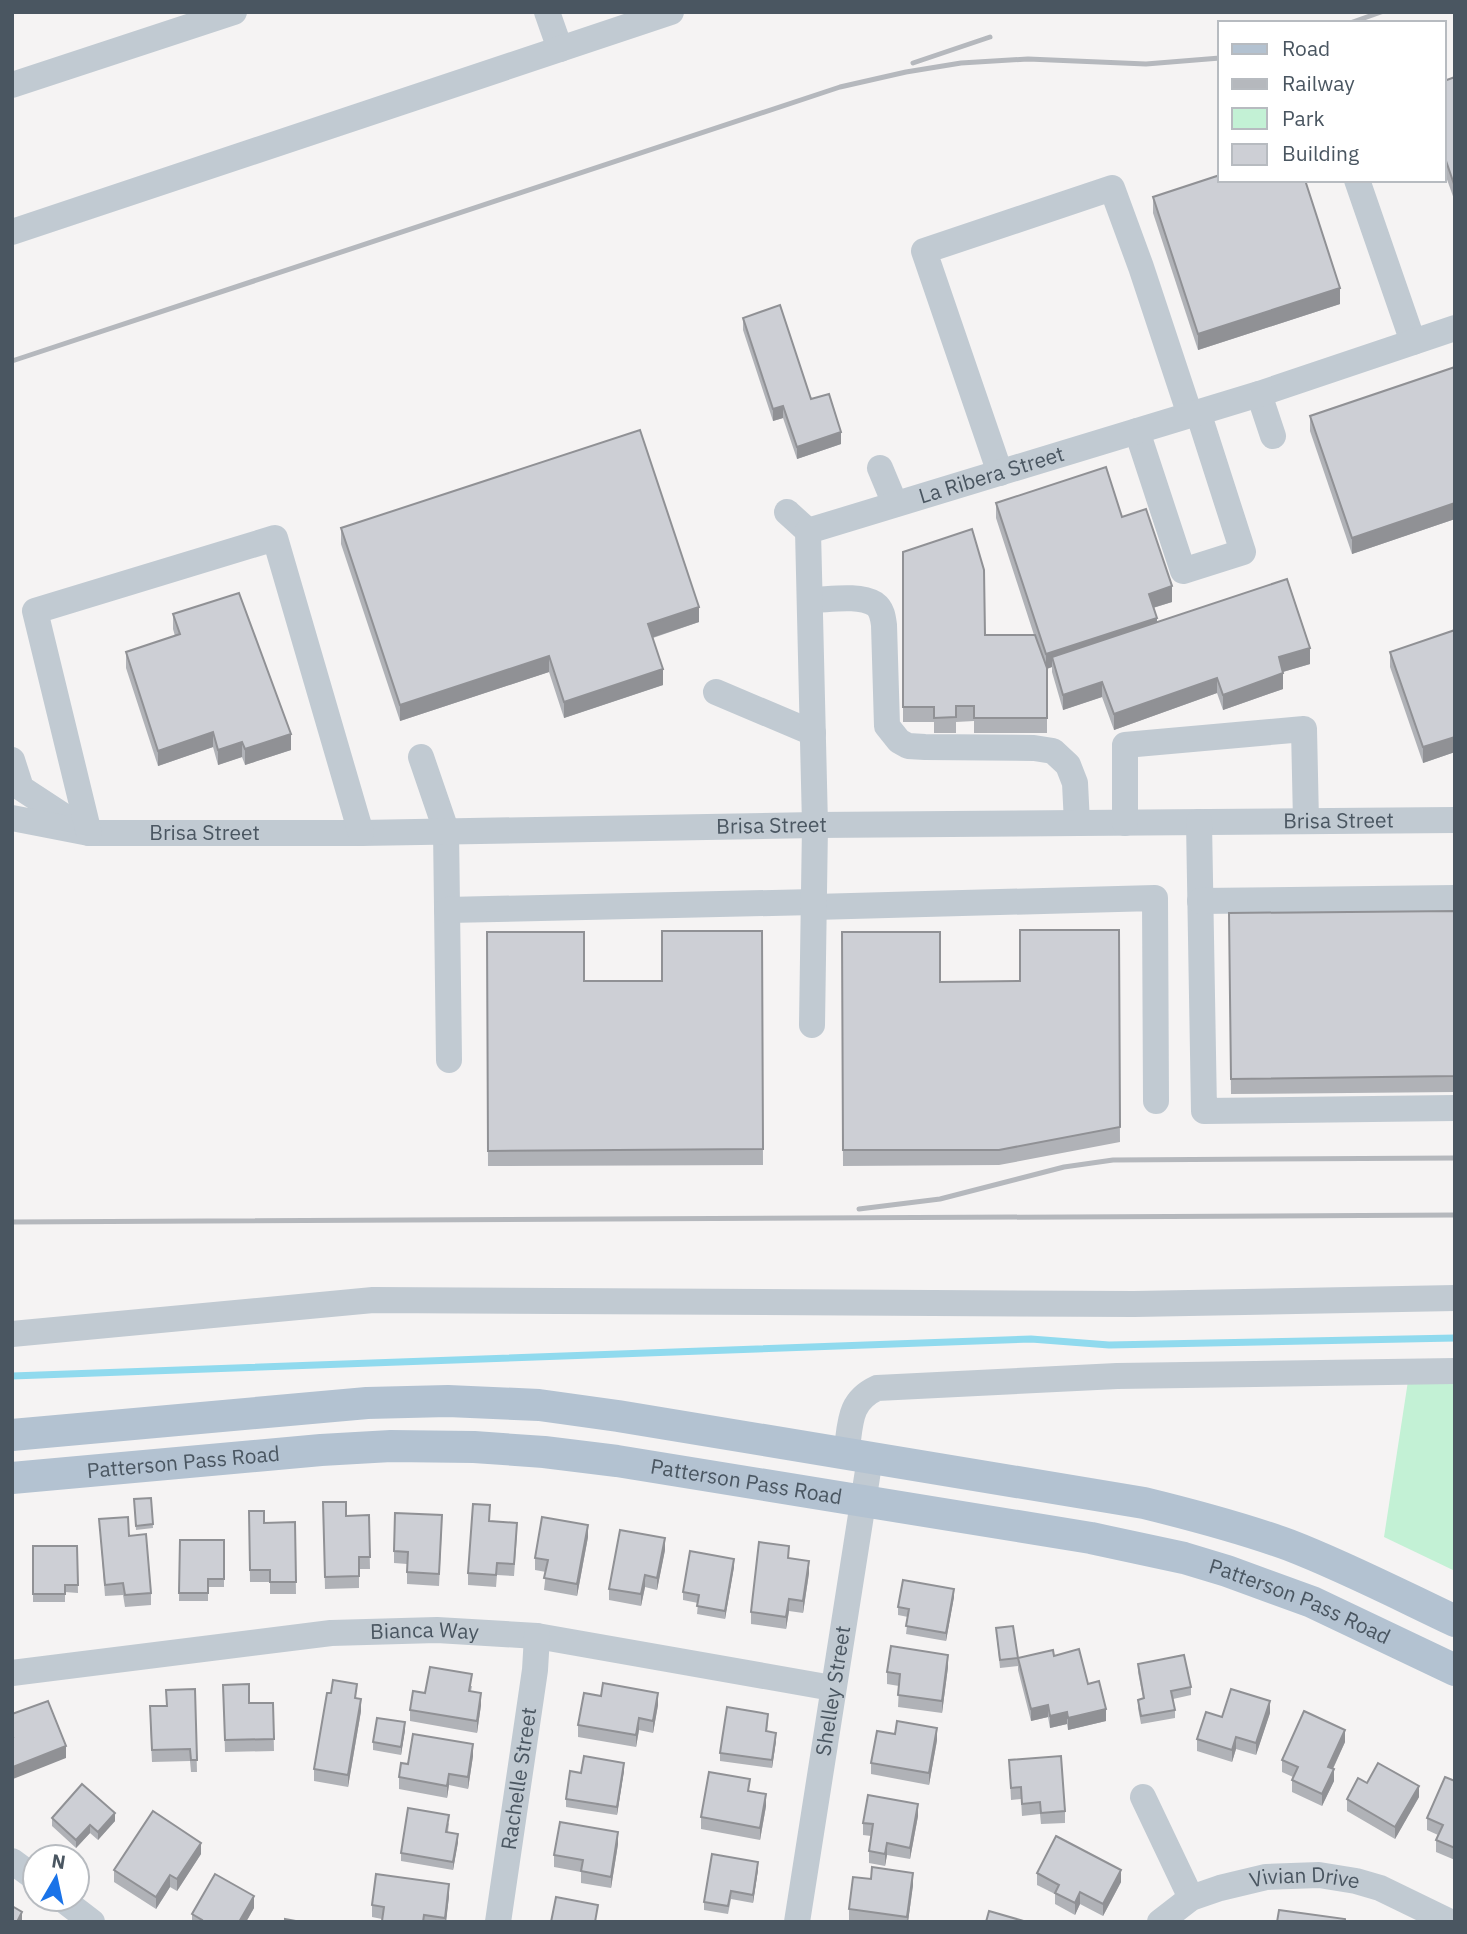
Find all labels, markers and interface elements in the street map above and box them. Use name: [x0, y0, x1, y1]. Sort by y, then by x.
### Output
legend: [1218, 21, 1446, 182]
text: Road: [1282, 34, 1330, 62]
text: Railway: [1282, 69, 1355, 97]
text: Park: [1282, 104, 1325, 132]
text: Building: [1282, 139, 1359, 167]
street label: La Ribera Street: [915, 439, 1067, 510]
street label: Brisa Street: [1283, 805, 1394, 834]
street label: Brisa Street: [716, 810, 827, 840]
street label: Brisa Street: [149, 818, 260, 846]
street label: Patterson Pass Road: [85, 1439, 281, 1484]
street label: Patterson Pass Road: [648, 1452, 844, 1510]
street label: Patterson Pass Road: [1206, 1551, 1395, 1650]
street label: Bianca Way: [370, 1615, 480, 1646]
street label: Shelley Street: [808, 1624, 856, 1758]
street label: Rachelle Street: [494, 1705, 542, 1852]
north arrow: [21, 1843, 91, 1913]
text: N: [50, 1848, 67, 1874]
street label: Vivian Drive: [1247, 1860, 1362, 1894]

